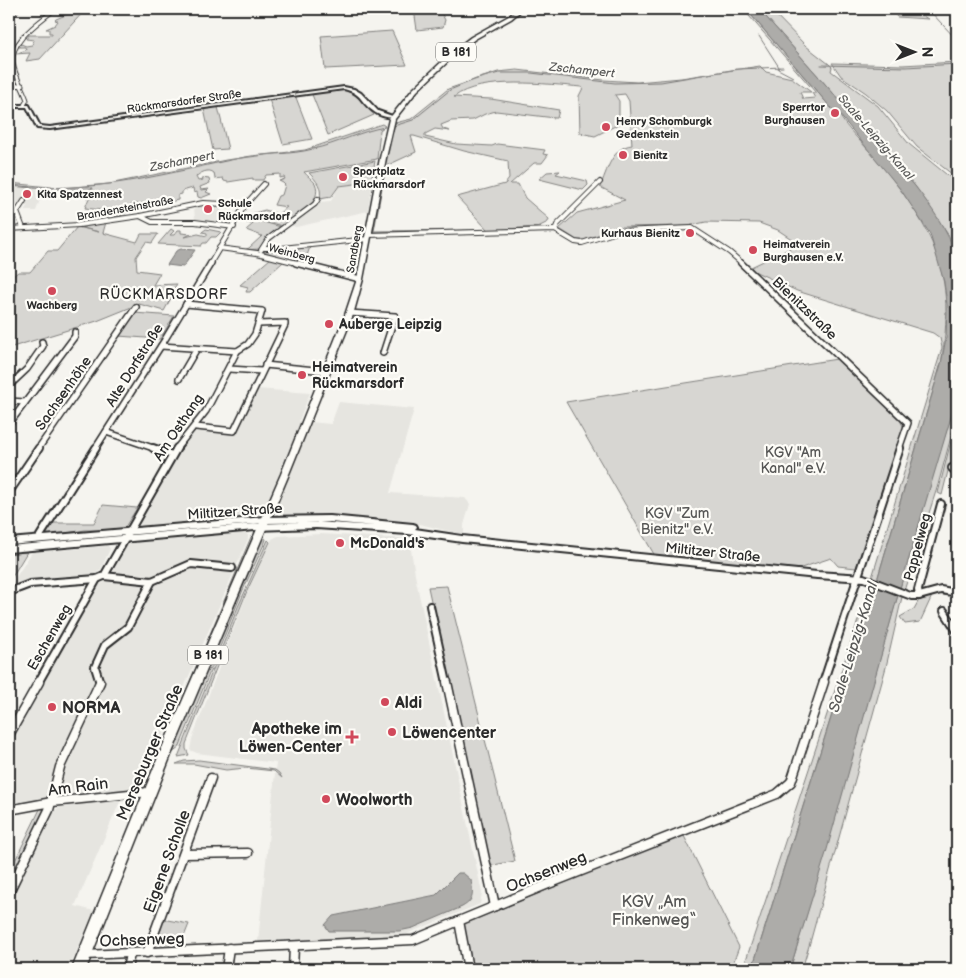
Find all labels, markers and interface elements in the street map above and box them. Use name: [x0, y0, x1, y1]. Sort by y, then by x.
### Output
north arrow: [888, 28, 938, 78]
road number: B 181: [436, 42, 476, 62]
text: N: [918, 47, 935, 57]
water label: Zschampert: [548, 60, 616, 81]
street label: Rückmarsdorfer Straße: [126, 87, 243, 116]
water label: Saale-Leipzig-Kanal: [834, 91, 918, 184]
place label: Sperrtor Burghausen: [764, 101, 826, 127]
marker: Sperrtor Burghausen: [829, 107, 841, 119]
place label: Henry Schomburgk Gedenkstein: [616, 115, 712, 141]
marker: Henry Schomburgk Gedenkstein: [600, 121, 612, 133]
water label: Zschampert: [148, 148, 216, 175]
marker: Bienitz: [617, 149, 629, 161]
place label: Bienitz: [633, 149, 668, 162]
place label: Sportplatz Rückmarsdorf: [353, 165, 426, 191]
marker: Sportplatz Rückmarsdorf: [337, 171, 349, 183]
marker: Kita Spatzennest: [21, 188, 33, 200]
place label: Kita Spatzennest: [37, 188, 122, 201]
street label: Brandensteinstraße: [76, 193, 175, 223]
place label: Schule Rückmarsdorf: [218, 197, 291, 223]
marker: Schule Rückmarsdorf: [202, 203, 214, 215]
street label: Sandberg: [344, 224, 365, 274]
place label: Kurhaus Bienitz: [601, 227, 681, 240]
marker: Kurhaus Bienitz: [684, 227, 696, 239]
place label: Heimatverein Burghausen e.V.: [763, 238, 844, 264]
street label: Weinberg: [267, 241, 317, 266]
marker: Heimatverein Burghausen e.V.: [747, 244, 759, 256]
street label: Bienitzstraße: [769, 273, 841, 343]
marker: Wachberg: [46, 285, 58, 297]
district label: RÜCKMARSDORF: [100, 285, 228, 303]
place label: Wachberg: [27, 299, 77, 312]
place label: Auberge Leipzig: [338, 316, 442, 333]
marker: Auberge Leipzig: [323, 318, 335, 330]
street label: Alte Dorfstraße: [102, 321, 167, 410]
street label: Sachsenhöhe: [32, 353, 95, 434]
place label: Heimatverein Rückmarsdorf: [312, 359, 405, 392]
marker: Heimatverein Rückmarsdorf: [296, 369, 308, 381]
street label: Am Osthang: [150, 390, 207, 464]
park label: KGV "Am Kanal" e.V.: [760, 444, 826, 477]
street label: Miltitzer Straße: [187, 500, 283, 523]
park label: KGV "Zum Bienitz" e.V.: [641, 505, 714, 538]
street label: Pappelweg: [900, 511, 935, 583]
place label: McDonald's: [350, 535, 425, 552]
marker: McDonald's: [334, 537, 346, 549]
street label: Miltitzer Straße: [665, 539, 761, 566]
water label: Saale-Leipzig-Kanal: [825, 579, 883, 715]
street label: Eschenweg: [24, 601, 75, 673]
road number: B 181: [188, 646, 228, 664]
street label: Merseburger Straße: [113, 681, 188, 823]
place label: Aldi: [394, 694, 422, 713]
marker: Aldi: [379, 696, 391, 708]
place label: NORMA: [62, 699, 120, 718]
marker: NORMA: [46, 701, 58, 713]
place label: Apotheke im Löwen-Center: [239, 720, 343, 757]
place label: Löwencenter: [402, 724, 497, 743]
marker: Löwencenter: [386, 726, 398, 738]
marker: Apotheke im Löwen-Center: [346, 731, 358, 743]
street label: Am Rain: [47, 774, 109, 801]
place label: Woolworth: [336, 791, 412, 810]
marker: Woolworth: [320, 793, 332, 805]
street label: Eigene Scholle: [140, 807, 195, 916]
street label: Ochsenweg: [504, 848, 590, 897]
park label: KGV „Am Finkenweg“: [612, 893, 696, 930]
street label: Ochsenweg: [99, 930, 185, 951]

